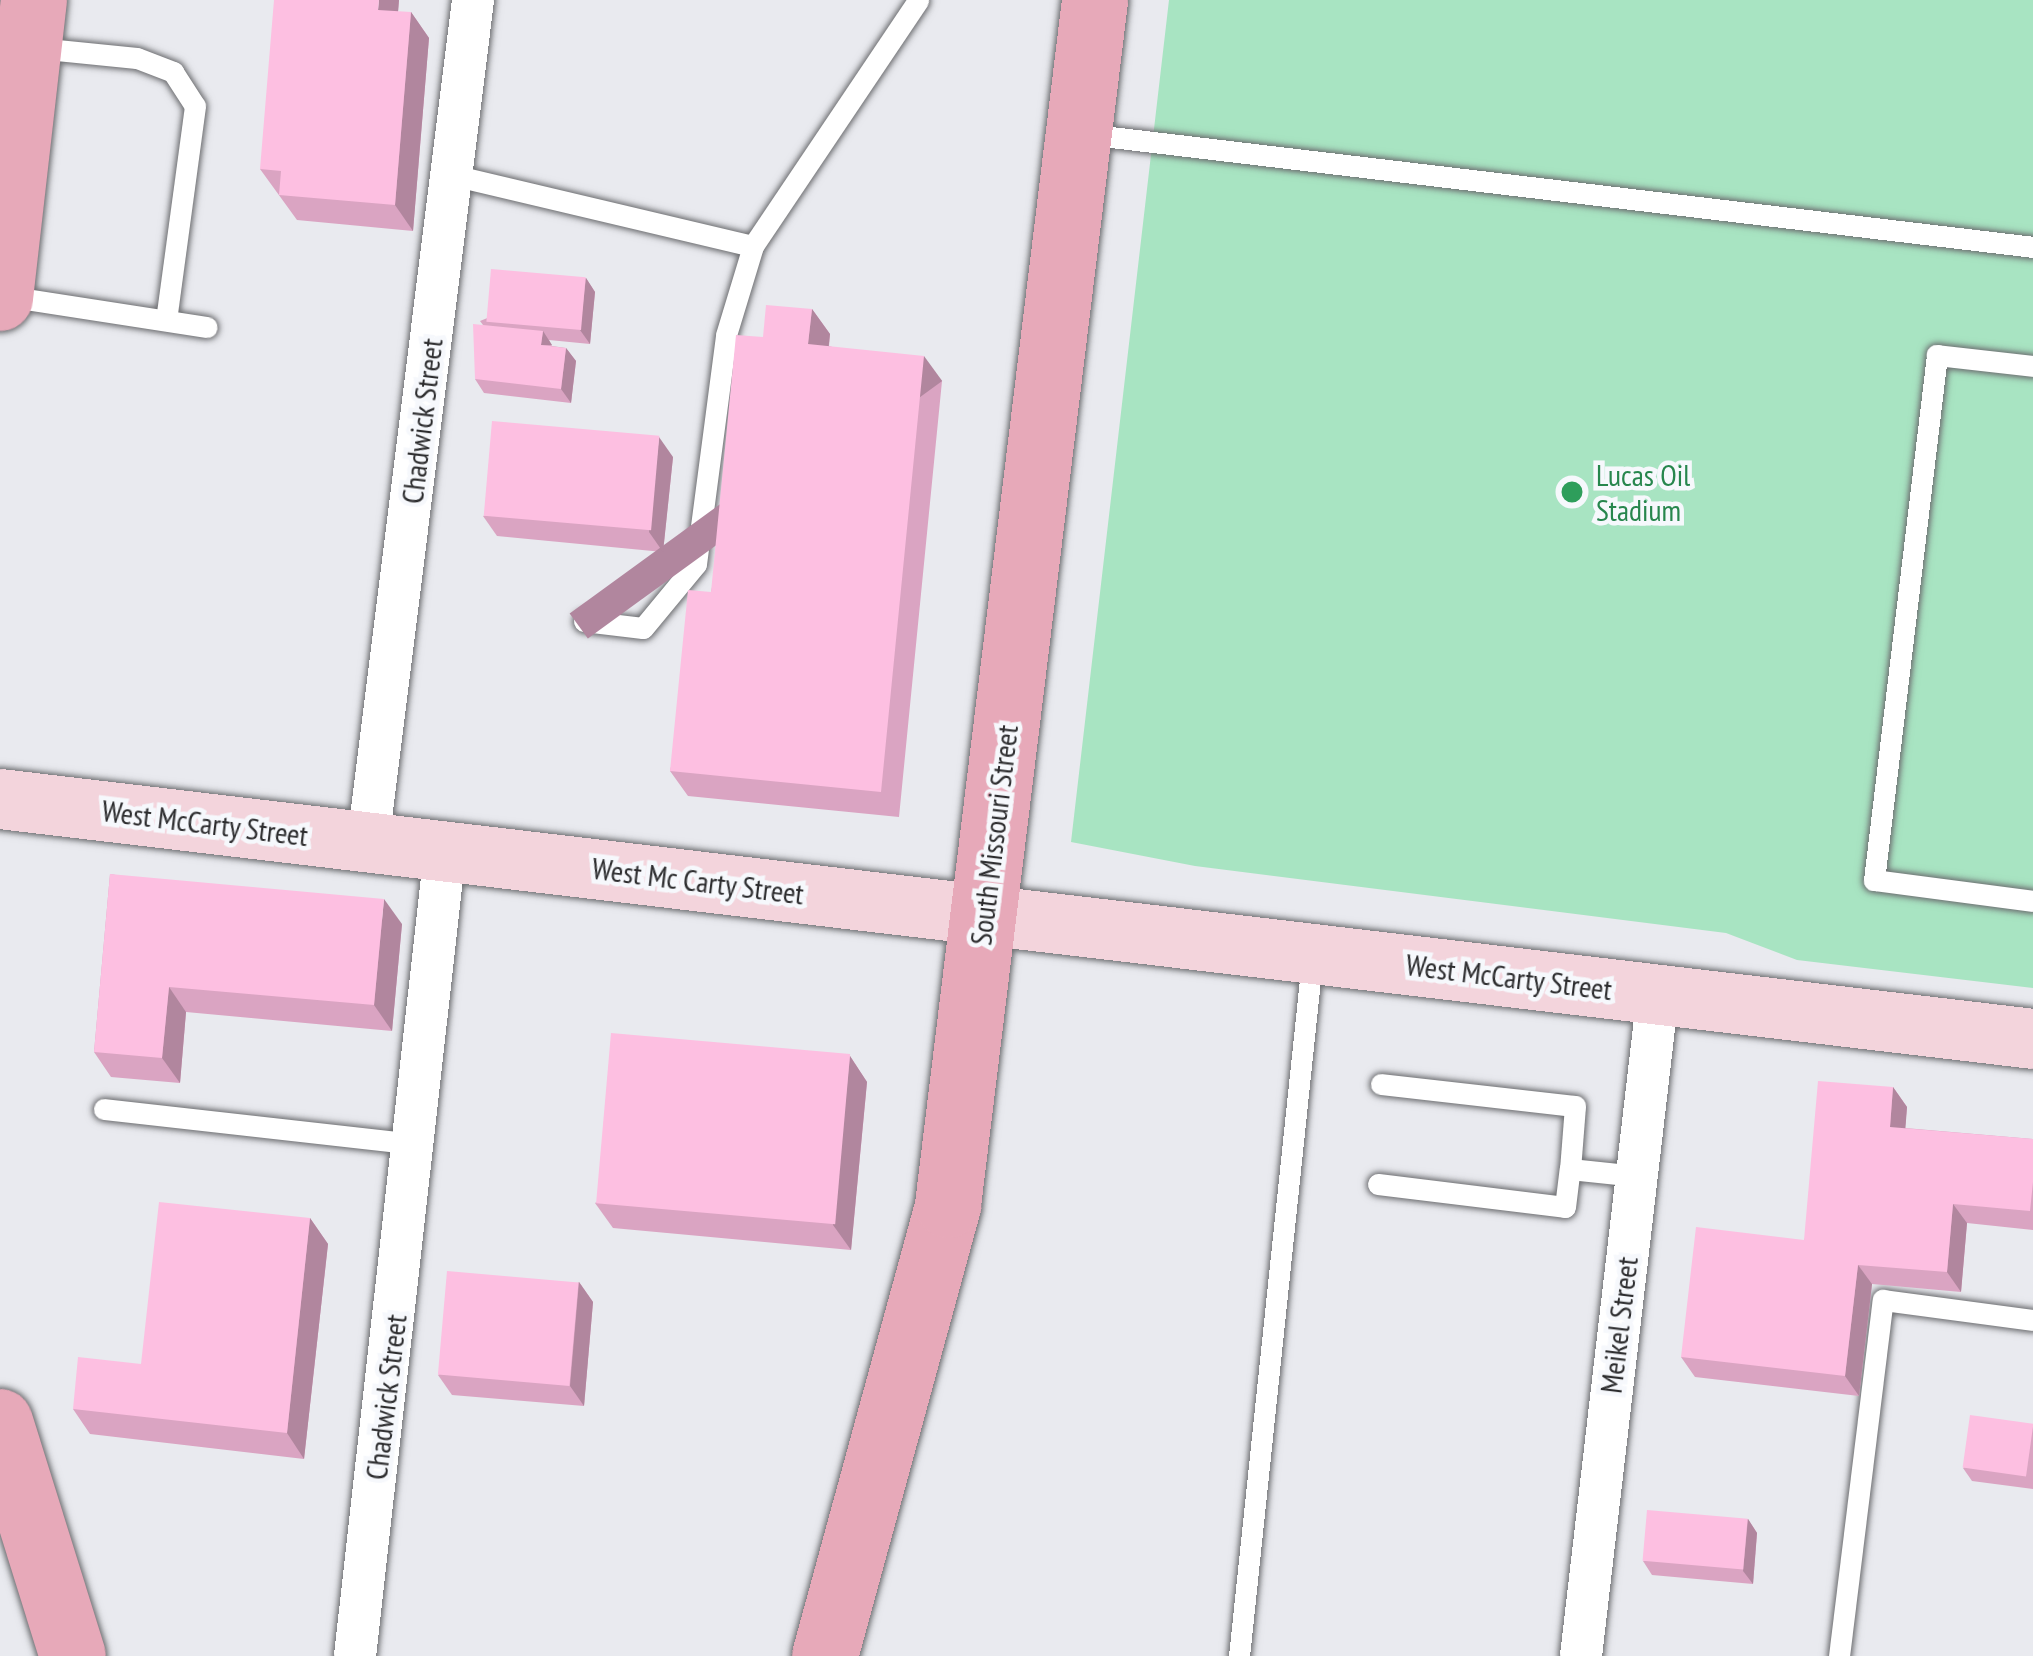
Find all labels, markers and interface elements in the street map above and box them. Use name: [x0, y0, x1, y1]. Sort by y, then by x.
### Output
street label: Chadwick Street: [394, 336, 450, 506]
place label: Lucas Oil Stadium: [1596, 457, 1690, 528]
marker: Lucas Oil Stadium: [1559, 479, 1585, 505]
street label: South Missouri Street: [963, 723, 1025, 947]
street label: West McCarty Street: [100, 792, 310, 854]
street label: West Mc Carty Street: [589, 850, 807, 912]
street label: West McCarty Street: [1404, 946, 1614, 1008]
street label: Meikel Street: [1593, 1255, 1645, 1395]
street label: Chadwick Street: [358, 1312, 414, 1482]

